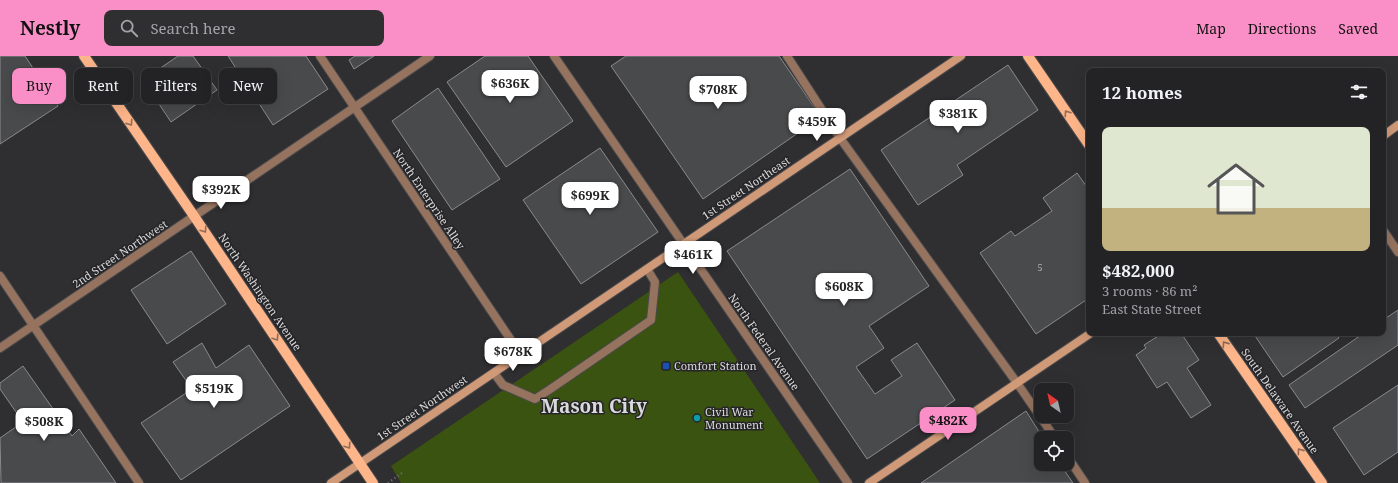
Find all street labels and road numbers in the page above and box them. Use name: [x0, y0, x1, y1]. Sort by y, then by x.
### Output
street label: North Enterprise Alley: [390, 145, 469, 253]
street label: 1st Street Northeast: [699, 152, 793, 223]
street label: 2nd Street Northwest: [69, 216, 170, 291]
street label: North Washington Avenue: [215, 230, 305, 353]
street label: North Federal Avenue: [725, 290, 804, 393]
street label: South Delaware Avenue: [1238, 345, 1323, 456]
street label: 1st Street Northwest: [373, 372, 470, 444]

